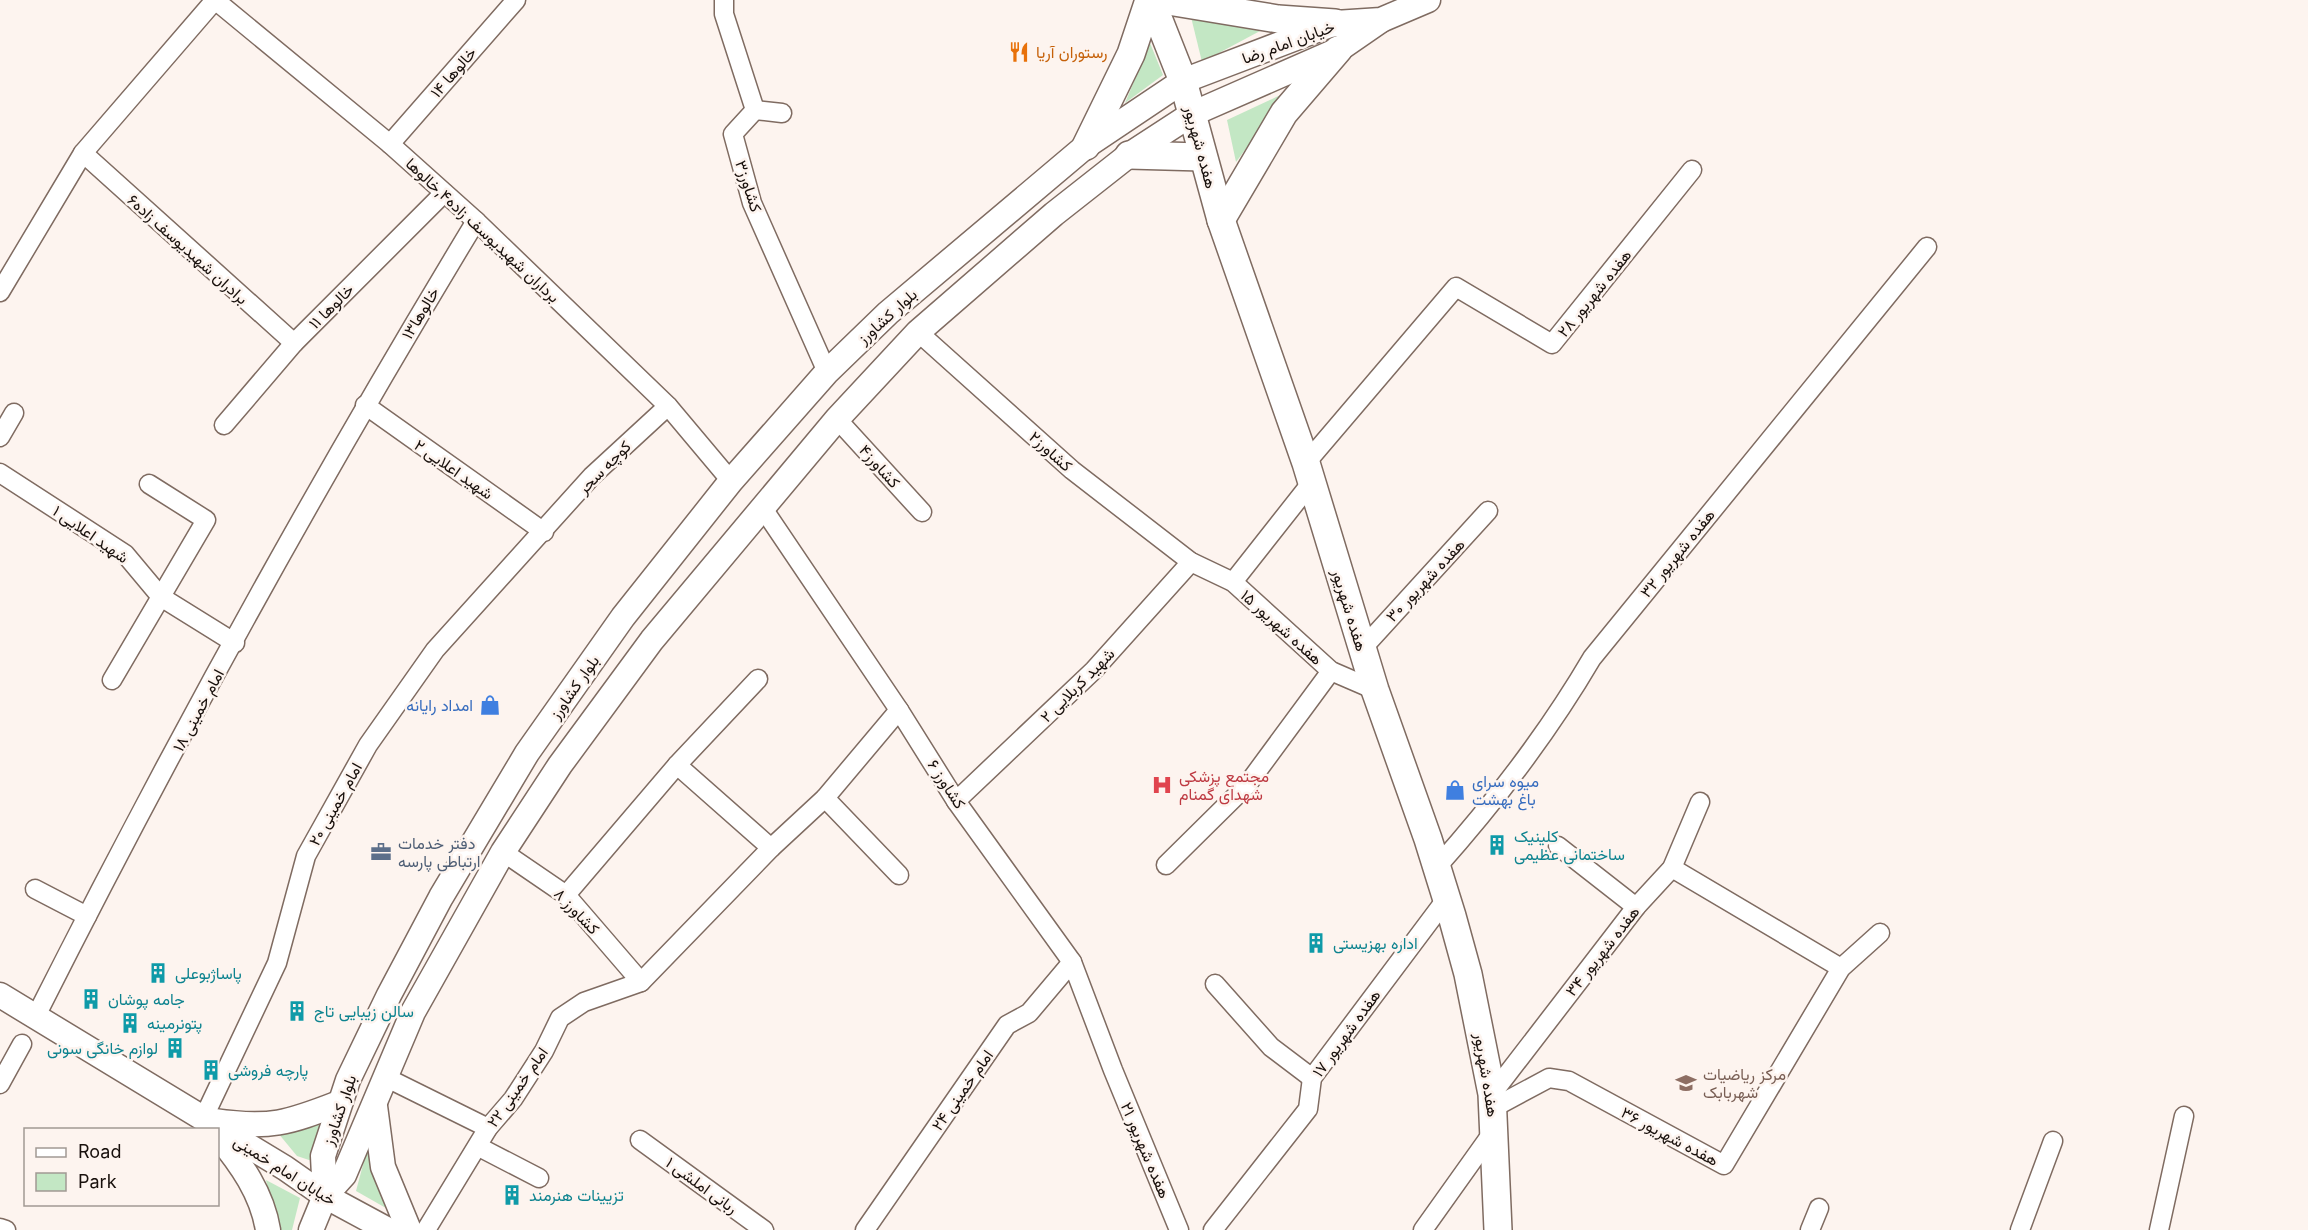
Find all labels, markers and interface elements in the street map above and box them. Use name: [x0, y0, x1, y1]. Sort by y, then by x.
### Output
street label: خیابان امام رضا: [1239, 16, 1338, 69]
restaurant icon: رستوران آریا: [1007, 40, 1031, 64]
place label: رستوران آریا: [1036, 42, 1107, 63]
street label: خالوها ۱۴: [426, 43, 481, 102]
street label: هفده شهریور: [1179, 103, 1222, 191]
street label: برداران شهیدیوسف زاده۴,خالوها: [401, 153, 564, 307]
street label: کشاورز۳: [730, 158, 767, 215]
street label: برادران شهیدیوسف زاده۶: [123, 190, 252, 309]
street label: هفده شهریور ۲۸: [1553, 245, 1636, 342]
street label: خالوها ۱۱: [304, 279, 359, 333]
street label: خالوها۱۳: [397, 283, 444, 343]
street label: بلوار کشاورز: [852, 284, 922, 349]
street label: کشاورز۲: [1025, 427, 1077, 476]
street label: شهید اعلایی ۲: [410, 435, 497, 504]
street label: کوچه سحر: [572, 436, 636, 500]
street label: کشاورز۴: [855, 440, 905, 493]
street label: شهید اعلایی ۱: [49, 501, 133, 568]
street label: هفده شهریور ۳۲: [1635, 505, 1720, 602]
street label: هفده شهریور ۳۰: [1381, 534, 1469, 626]
street label: هفده شهریور: [1327, 566, 1372, 654]
street label: هفده شهریور ۱۵: [1236, 585, 1327, 670]
street label: شهید کربلایی ۲: [1036, 644, 1119, 727]
street label: بلوار کشاورز: [544, 651, 604, 724]
street label: امام خمینی ۱۸: [168, 665, 229, 755]
shop icon: امداد رایانه: [478, 693, 502, 717]
place label: امداد رایانه: [406, 695, 473, 716]
street label: کشاورز ۶: [923, 756, 970, 813]
street label: امام خمینی ۲۰: [304, 759, 367, 849]
place label: مجتمع پزشکی شهدای گمنام: [1179, 766, 1269, 805]
place label: میوه سرای باغ بهشت: [1472, 771, 1539, 811]
hospital icon: مجتمع پزشکی شهدای گمنام: [1150, 773, 1174, 797]
shop icon: میوه سرای باغ بهشت: [1443, 778, 1467, 802]
place label: کلینیک ساختمانی عظیمی: [1514, 826, 1625, 865]
place label: دفتر خدمات ارتباطی پارسه: [398, 833, 480, 873]
building icon: کلینیک ساختمانی عظیمی: [1485, 833, 1509, 857]
office icon: دفتر خدمات ارتباطی پارسه: [369, 840, 393, 864]
street label: کشاورز ۸: [549, 884, 604, 939]
street label: هفده شهریور ۳۴: [1561, 902, 1644, 1001]
building icon: اداره بهزیستی: [1304, 931, 1328, 955]
place label: اداره بهزیستی: [1333, 933, 1418, 954]
building icon: پاساژبوعلی: [146, 961, 170, 985]
place label: پاساژبوعلی: [175, 963, 242, 985]
street label: هفده شهریور ۱۷: [1308, 985, 1385, 1081]
building icon: جامه پوشان: [79, 987, 103, 1011]
place label: جامه پوشان: [108, 989, 185, 1011]
building icon: سالن زیبایی تاج: [285, 999, 309, 1023]
place label: سالن زیبایی تاج: [314, 1001, 414, 1023]
building icon: پتونرمینه: [118, 1011, 142, 1035]
place label: پتونرمینه: [147, 1013, 202, 1035]
street label: هفده شهریور: [1469, 1031, 1504, 1119]
building icon: لوازم خانگی سونی: [163, 1036, 187, 1060]
place label: لوازم خانگی سونی: [47, 1038, 158, 1059]
street label: امام خمینی ۲۲: [482, 1043, 553, 1131]
street label: امام خمینی ۲۴: [927, 1046, 998, 1135]
building icon: پارچه فروشی: [199, 1058, 223, 1082]
place label: پارچه فروشی: [228, 1060, 308, 1082]
place label: مرکز ریاضیات شهربابک: [1703, 1064, 1786, 1103]
school or university icon: مرکز ریاضیات شهربابک: [1674, 1071, 1698, 1095]
street label: بلوار کشاورز: [317, 1072, 361, 1149]
street label: هفده شهریور ۲۱: [1116, 1099, 1175, 1201]
street label: هفده شهریور ۳۶: [1617, 1102, 1722, 1171]
legend: [24, 1128, 219, 1206]
street label: خیابان امام خمینی: [230, 1131, 340, 1210]
text: Road: [78, 1141, 121, 1162]
street label: ربانی املشی ۱: [662, 1152, 742, 1219]
text: Park: [78, 1171, 117, 1192]
building icon: تزیینات هنرمند: [500, 1183, 524, 1207]
place label: تزیینات هنرمند: [529, 1185, 624, 1206]

